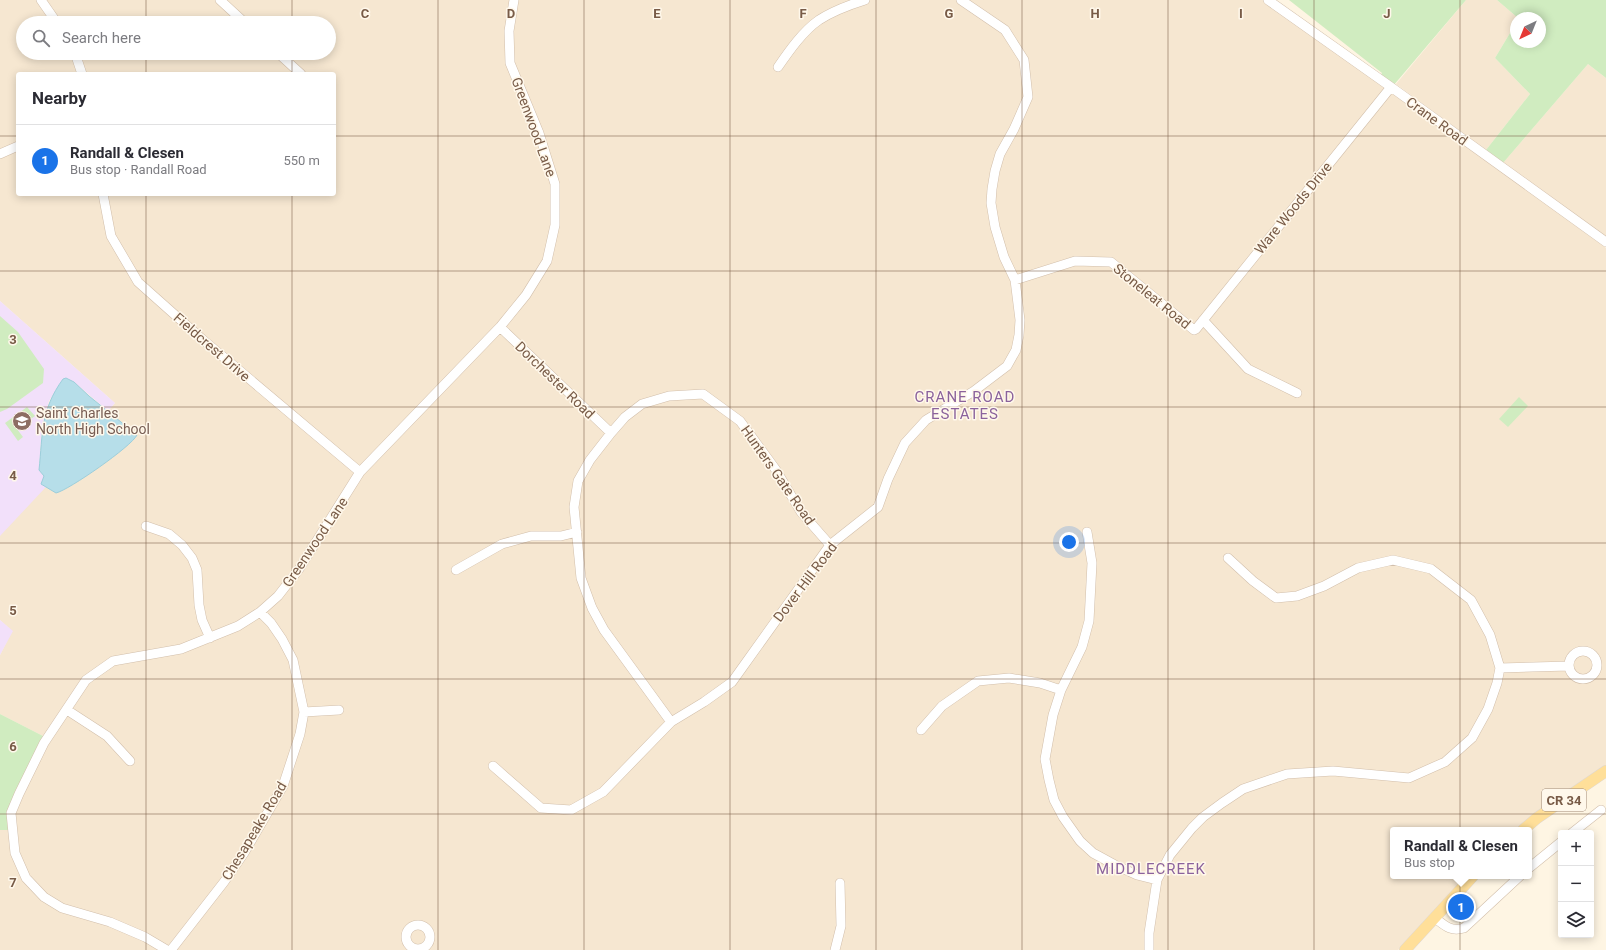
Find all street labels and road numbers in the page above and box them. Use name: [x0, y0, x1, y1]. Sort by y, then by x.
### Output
street label: Greenwood Lane: [509, 75, 559, 179]
street label: Crane Road: [1403, 93, 1471, 149]
street label: Ware Woods Drive: [1251, 159, 1335, 257]
street label: Stoneleat Road: [1110, 260, 1194, 332]
street label: Fieldcrest Drive: [171, 309, 253, 385]
street label: Dorchester Road: [512, 338, 598, 422]
street label: Hunters Gate Road: [738, 422, 818, 528]
street label: Greenwood Lane: [279, 494, 351, 590]
street label: Dover Hill Road: [770, 539, 840, 625]
street label: Chesapeake Road: [218, 779, 290, 883]
road number: CR 34: [1542, 789, 1586, 811]

